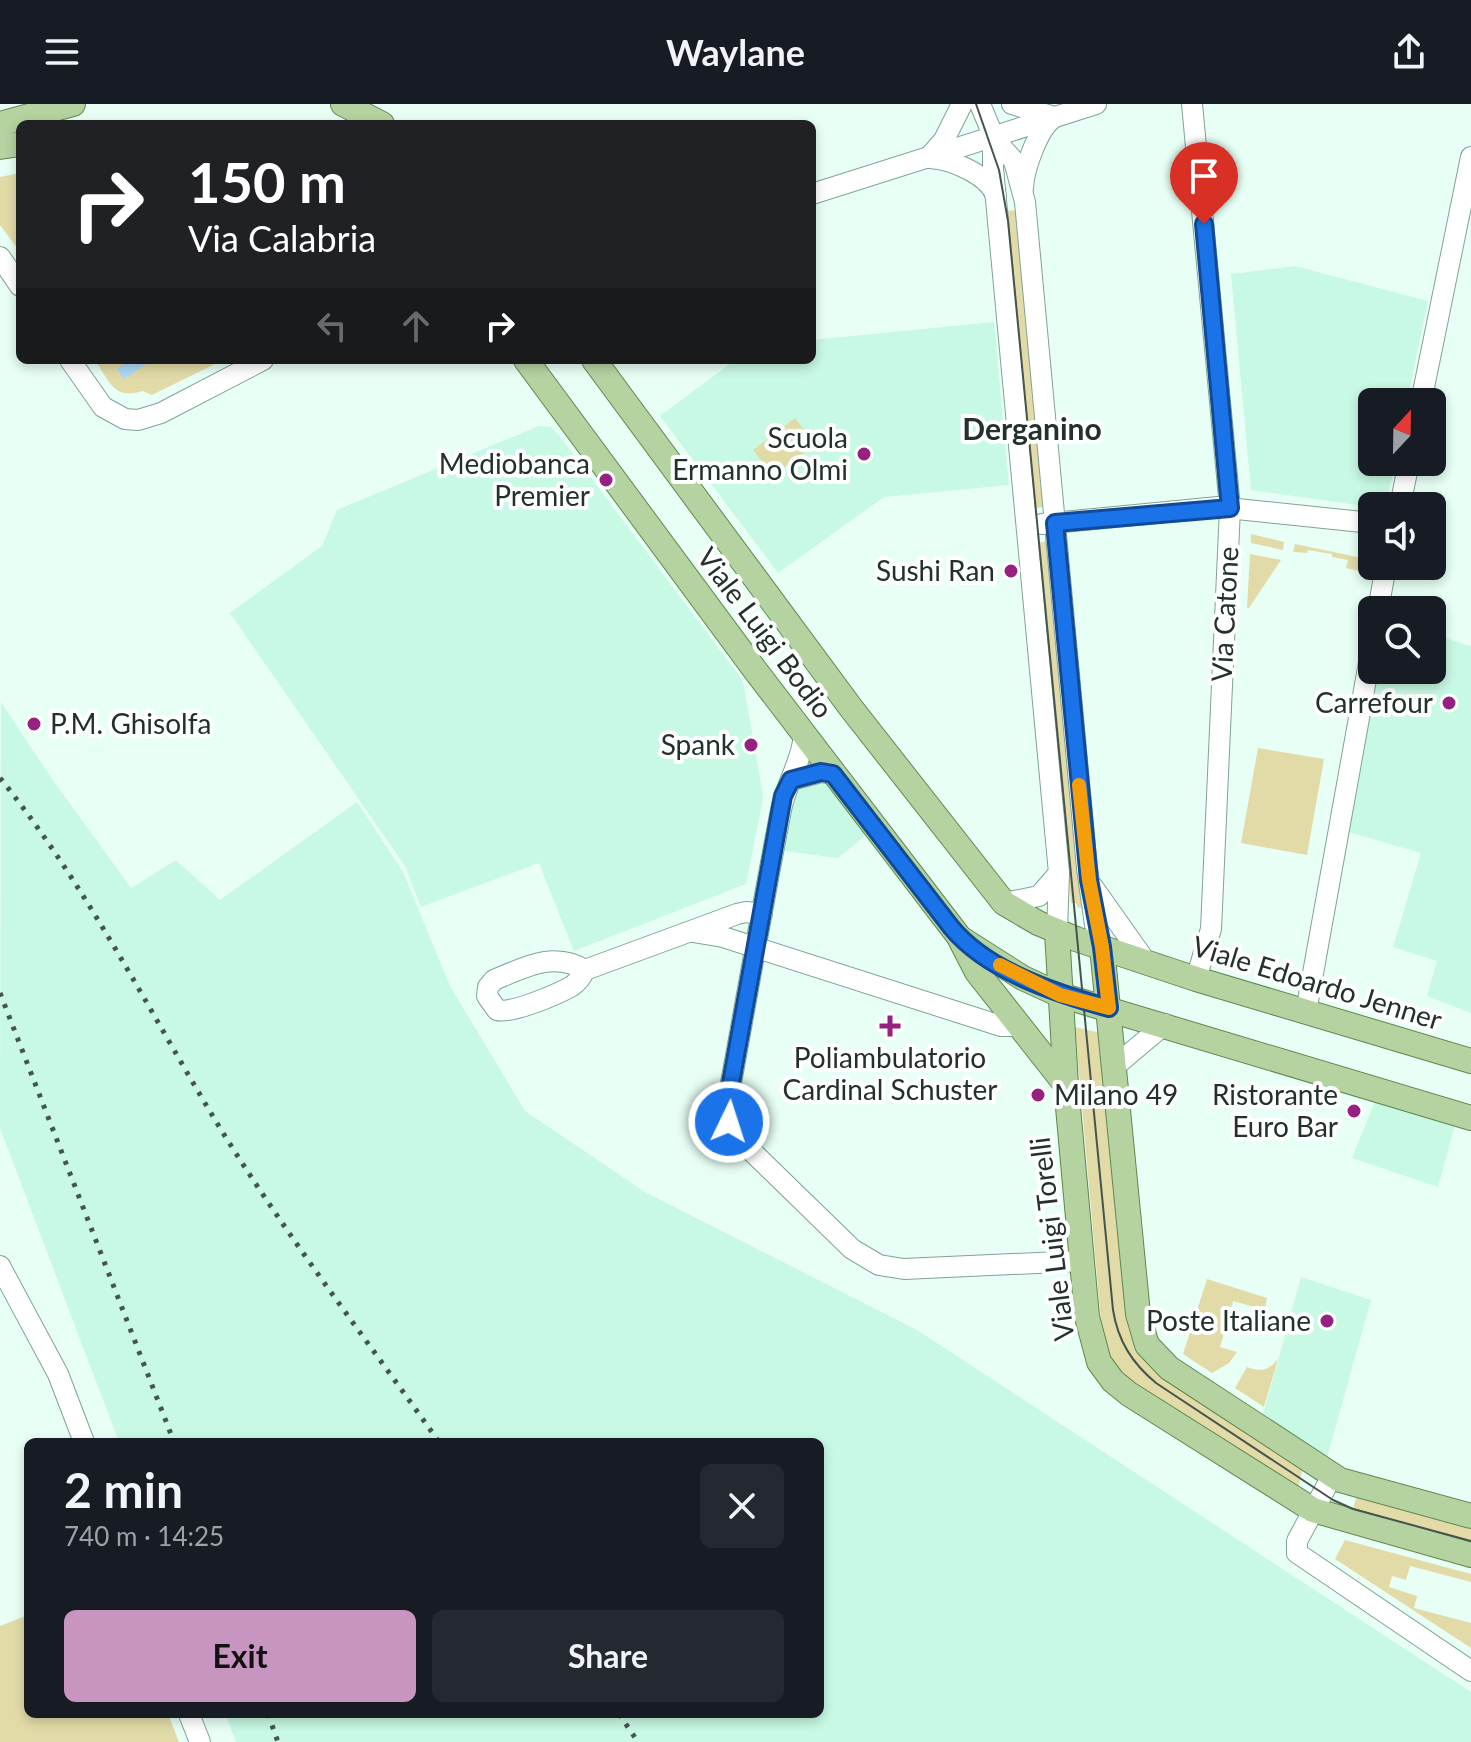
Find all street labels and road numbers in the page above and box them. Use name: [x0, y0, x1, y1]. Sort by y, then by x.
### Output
street label: Viale Luigi Bodio: [691, 540, 841, 724]
street label: Via Catone: [1203, 545, 1245, 682]
street label: Viale Edoardo Jenner: [1188, 928, 1446, 1036]
street label: Viale Luigi Torelli: [1022, 1135, 1080, 1343]

